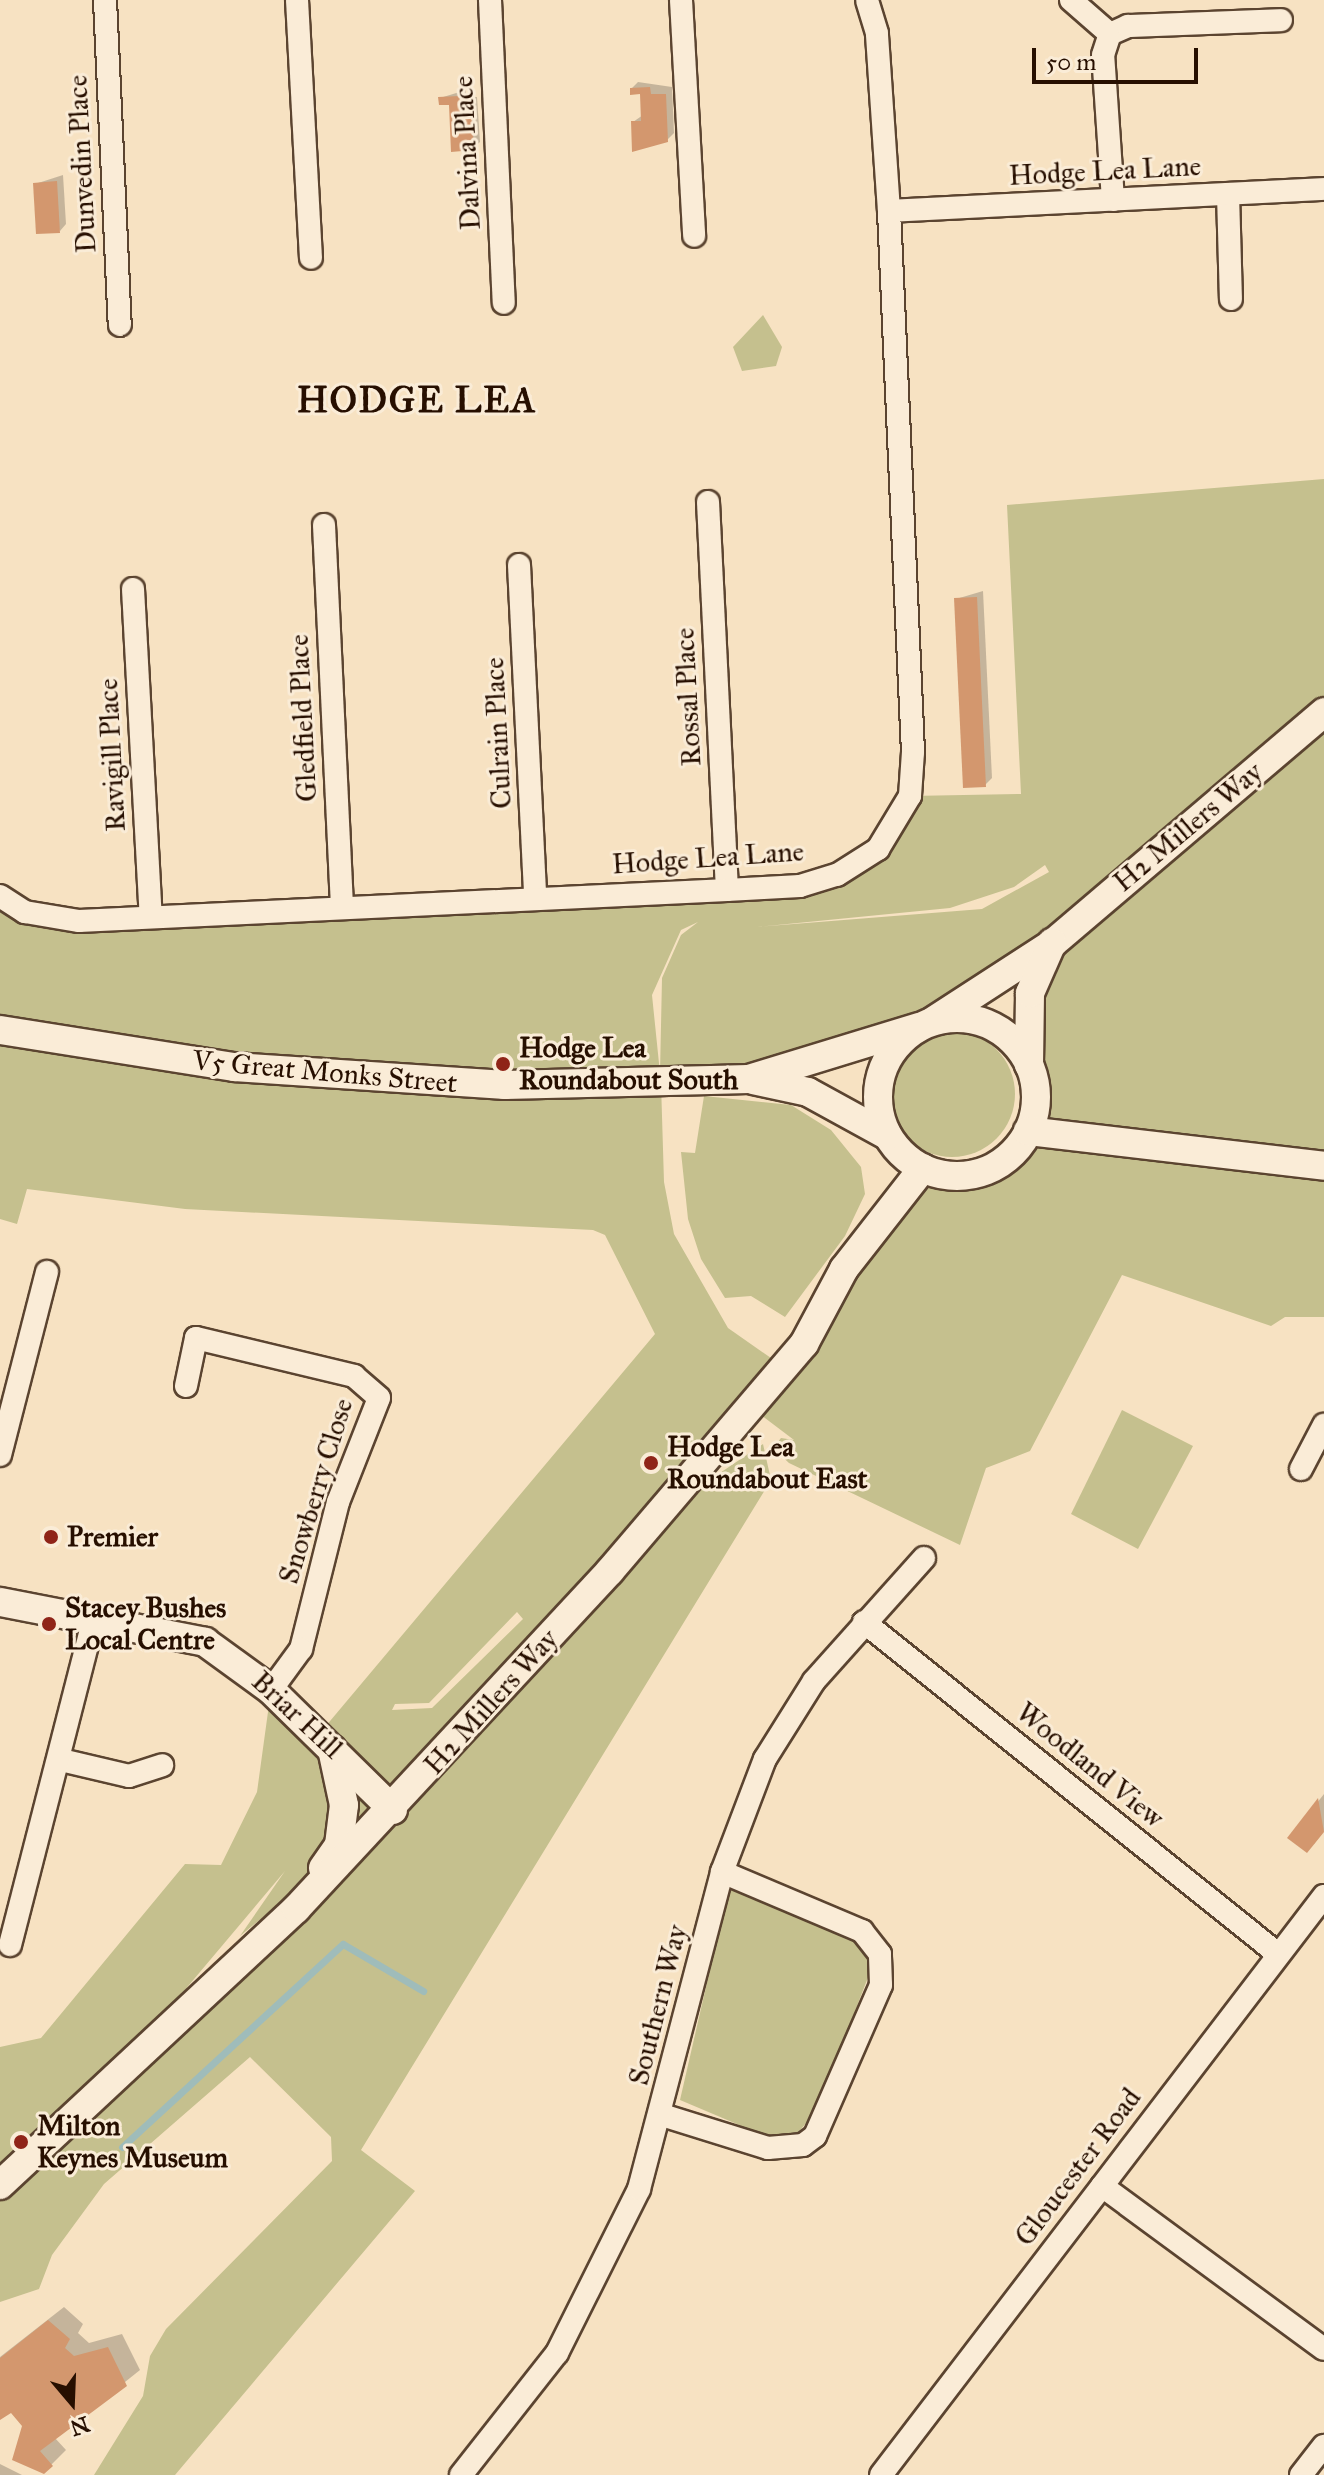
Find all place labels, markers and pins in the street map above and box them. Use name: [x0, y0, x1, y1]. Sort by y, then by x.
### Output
place label: Hodge Lea Roundabout South: [519, 1031, 738, 1097]
marker: Hodge Lea Roundabout South: [494, 1055, 512, 1073]
place label: Hodge Lea Roundabout East: [667, 1430, 868, 1496]
marker: Hodge Lea Roundabout East: [642, 1454, 660, 1472]
place label: Premier: [67, 1520, 158, 1554]
marker: Premier: [42, 1528, 60, 1546]
place label: Stacey Bushes Local Centre: [65, 1591, 226, 1657]
marker: Stacey Bushes Local Centre: [40, 1615, 58, 1633]
place label: Milton Keynes Museum: [37, 2109, 228, 2175]
marker: Milton Keynes Museum: [12, 2133, 30, 2151]

